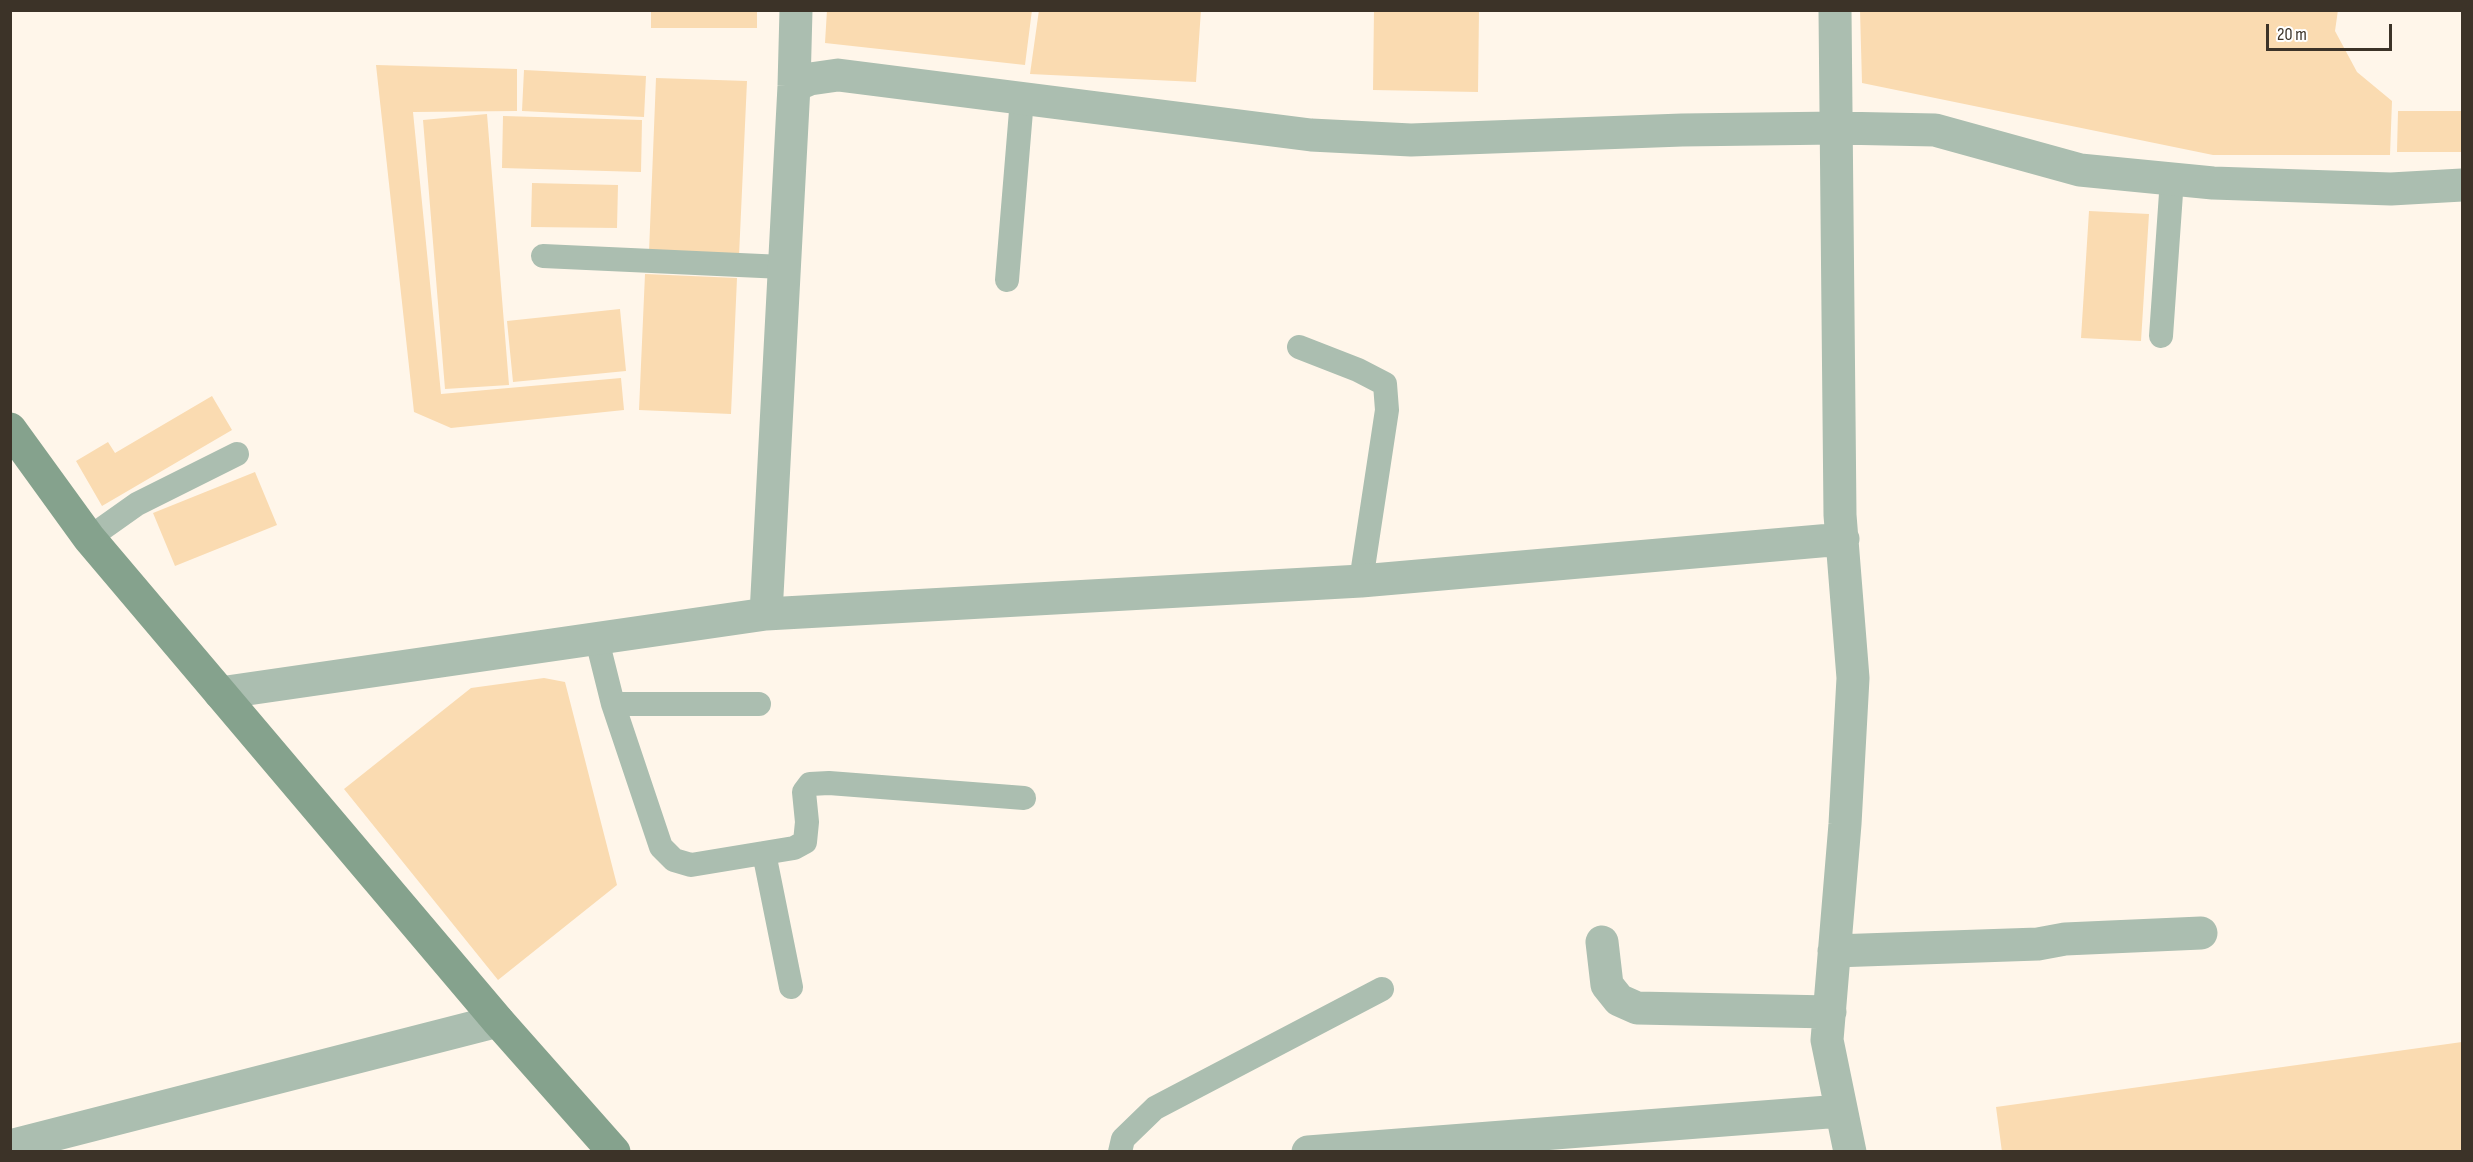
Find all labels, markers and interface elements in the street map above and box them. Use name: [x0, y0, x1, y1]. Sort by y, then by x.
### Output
scale bar: [2269, 12, 2395, 50]
text: 20 m: [2277, 24, 2307, 45]

